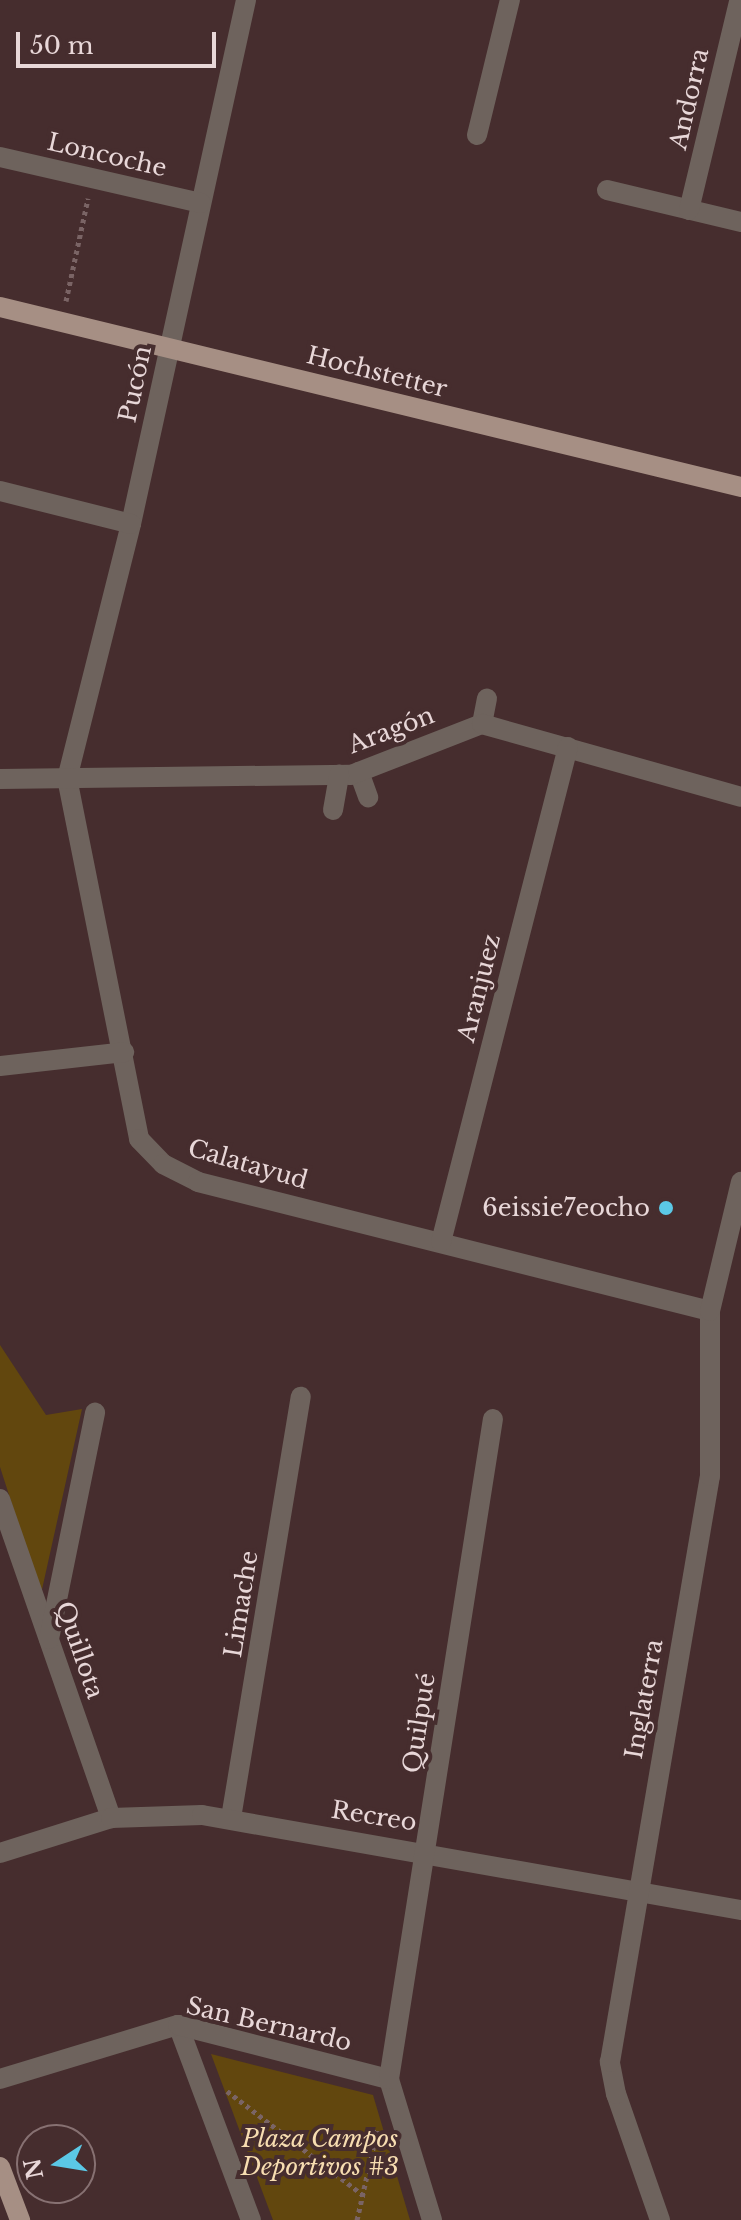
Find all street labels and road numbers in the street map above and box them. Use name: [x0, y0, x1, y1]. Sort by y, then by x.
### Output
street label: Andorra: [663, 46, 715, 152]
street label: Loncoche: [45, 127, 169, 183]
street label: Hochstetter: [304, 341, 450, 403]
street label: Pucón: [113, 343, 157, 425]
street label: Aragón: [344, 700, 438, 760]
street label: Aranjuez: [452, 931, 506, 1045]
street label: Calatayud: [185, 1133, 311, 1195]
street label: Limache: [218, 1549, 264, 1659]
street label: Quillota: [50, 1598, 110, 1702]
street label: Inglaterra: [619, 1637, 669, 1761]
street label: Quilpué: [397, 1671, 441, 1775]
street label: Recreo: [329, 1795, 419, 1837]
street label: San Bernardo: [184, 1991, 354, 2057]

